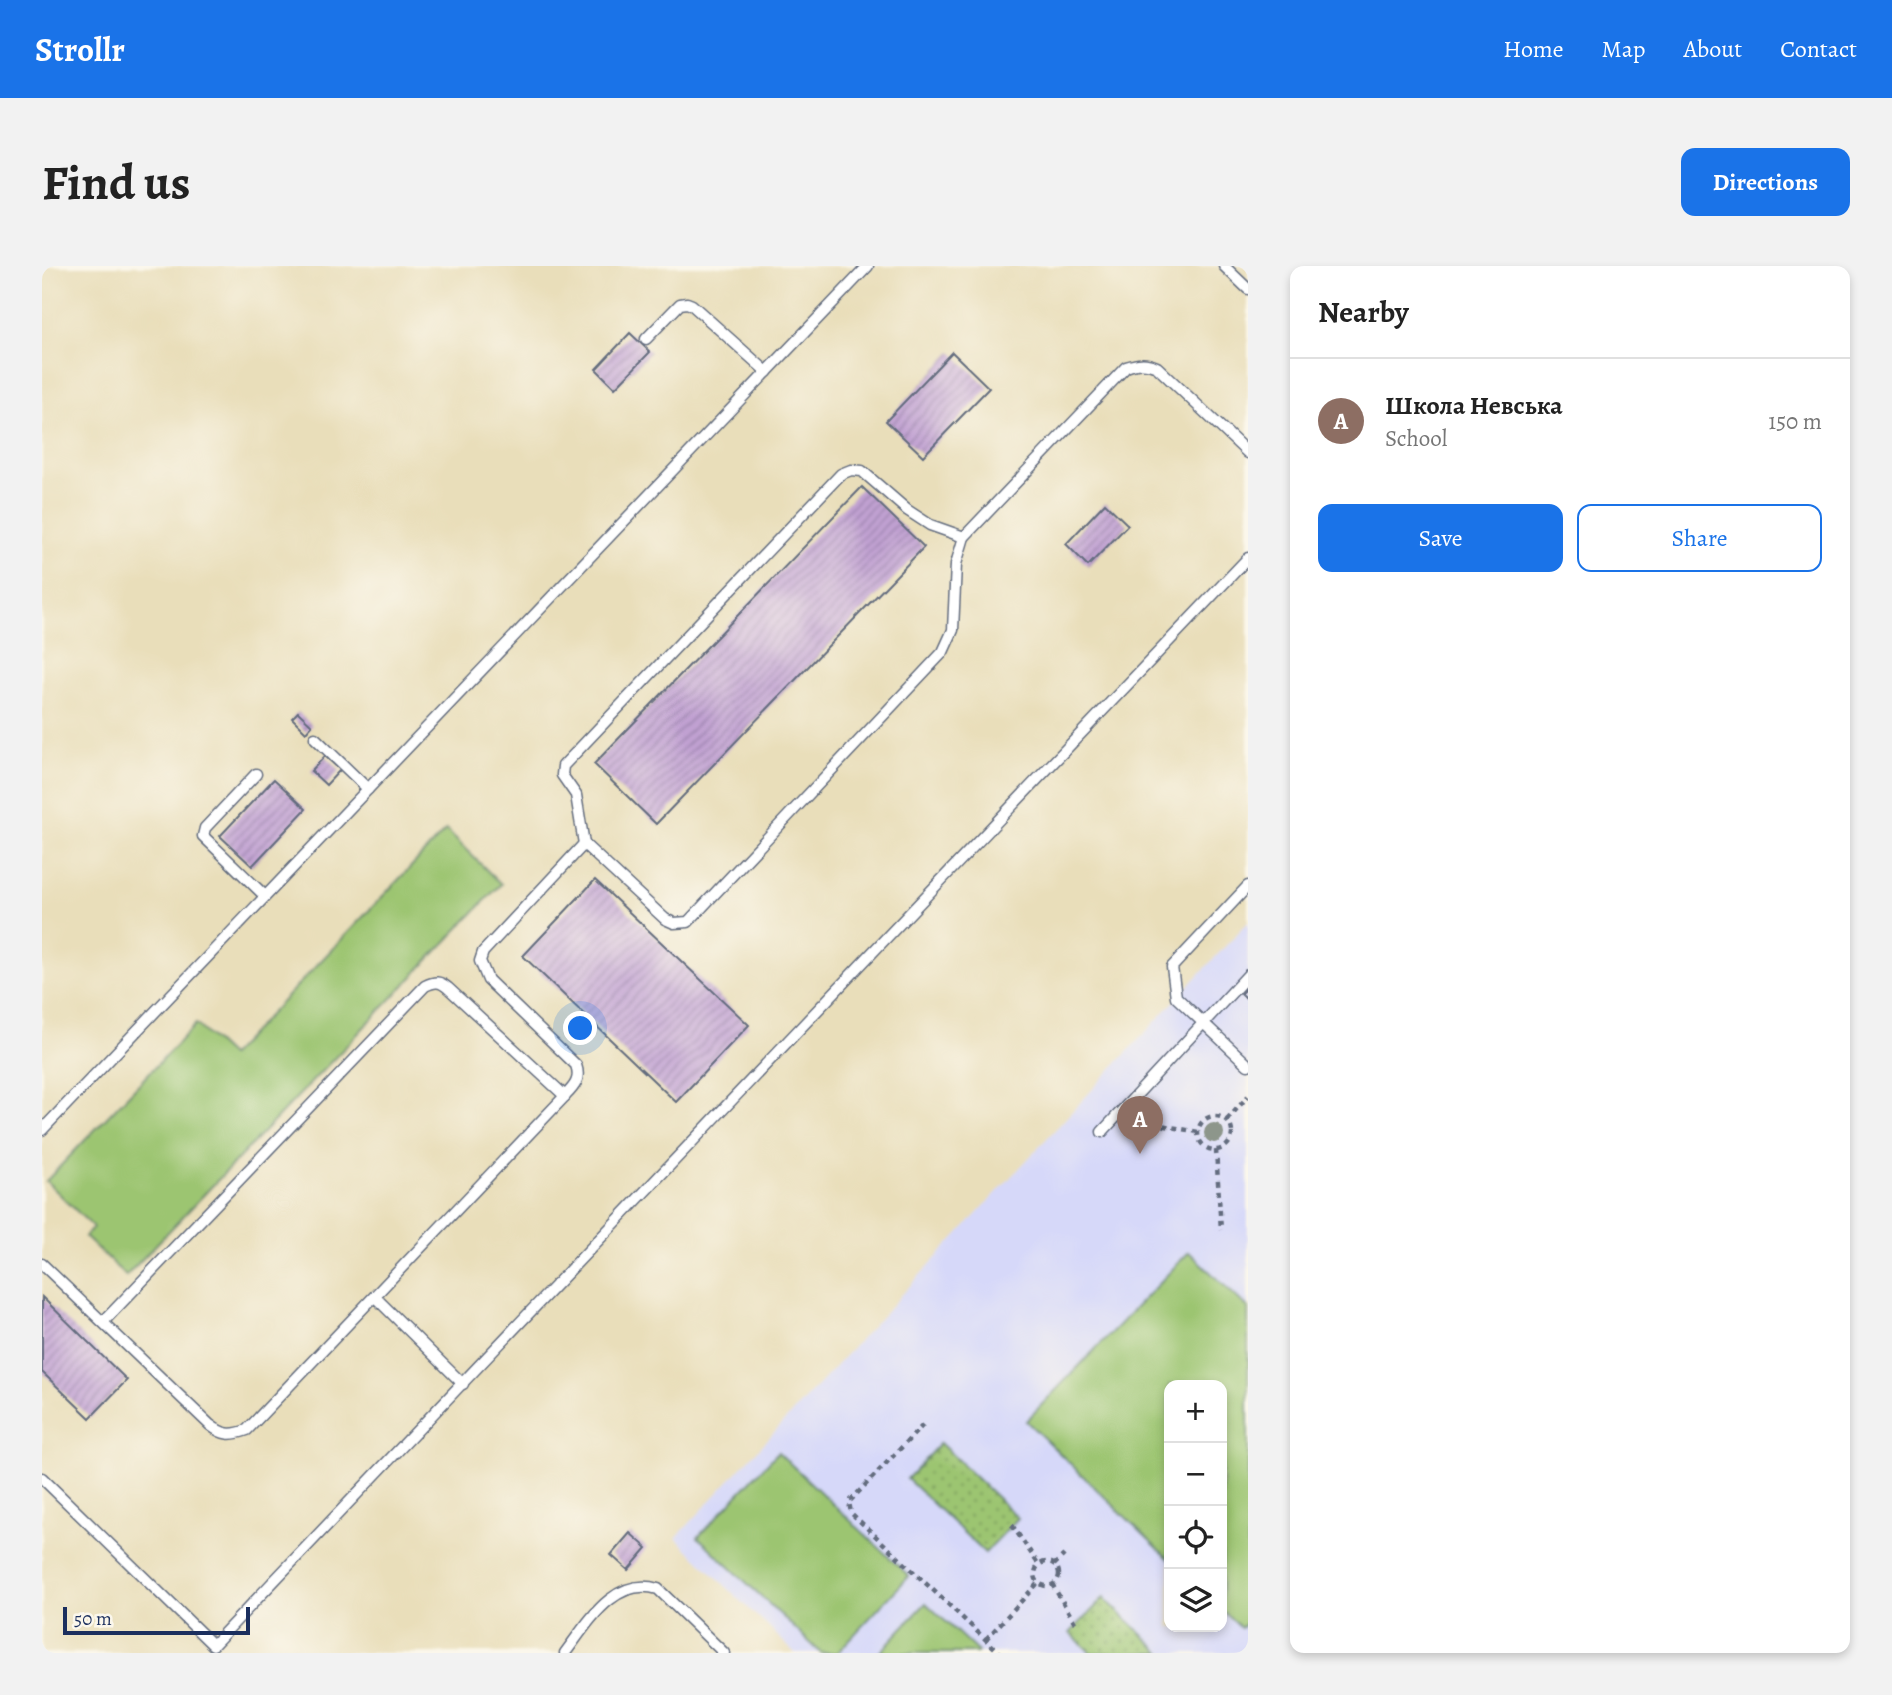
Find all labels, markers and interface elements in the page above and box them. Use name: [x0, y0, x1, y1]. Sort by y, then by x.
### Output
text: Strollr: [35, 27, 125, 72]
text: Home: [1503, 33, 1564, 65]
text: Map: [1602, 33, 1646, 65]
text: About: [1684, 33, 1742, 65]
text: Contact: [1780, 33, 1857, 65]
button: Directions: [1681, 148, 1850, 216]
text: Find us: [42, 149, 190, 216]
text: Nearby: [1318, 292, 1409, 332]
text: Школа Невська: [1385, 388, 1563, 423]
text: A: [1334, 406, 1348, 437]
text: 150 m: [1768, 406, 1822, 437]
text: School: [1385, 423, 1447, 454]
button: Save: [1318, 504, 1563, 572]
button: Share: [1577, 504, 1822, 572]
your location: [563, 1011, 597, 1045]
pin: A: [1117, 1096, 1163, 1154]
map controls: [1164, 1380, 1227, 1632]
button: +: [1164, 1380, 1227, 1443]
button: −: [1164, 1443, 1227, 1506]
button: locate: [1164, 1506, 1227, 1569]
button: layers: [1164, 1569, 1227, 1632]
scale bar: [63, 1604, 250, 1636]
text: 50 m: [74, 1606, 112, 1632]

